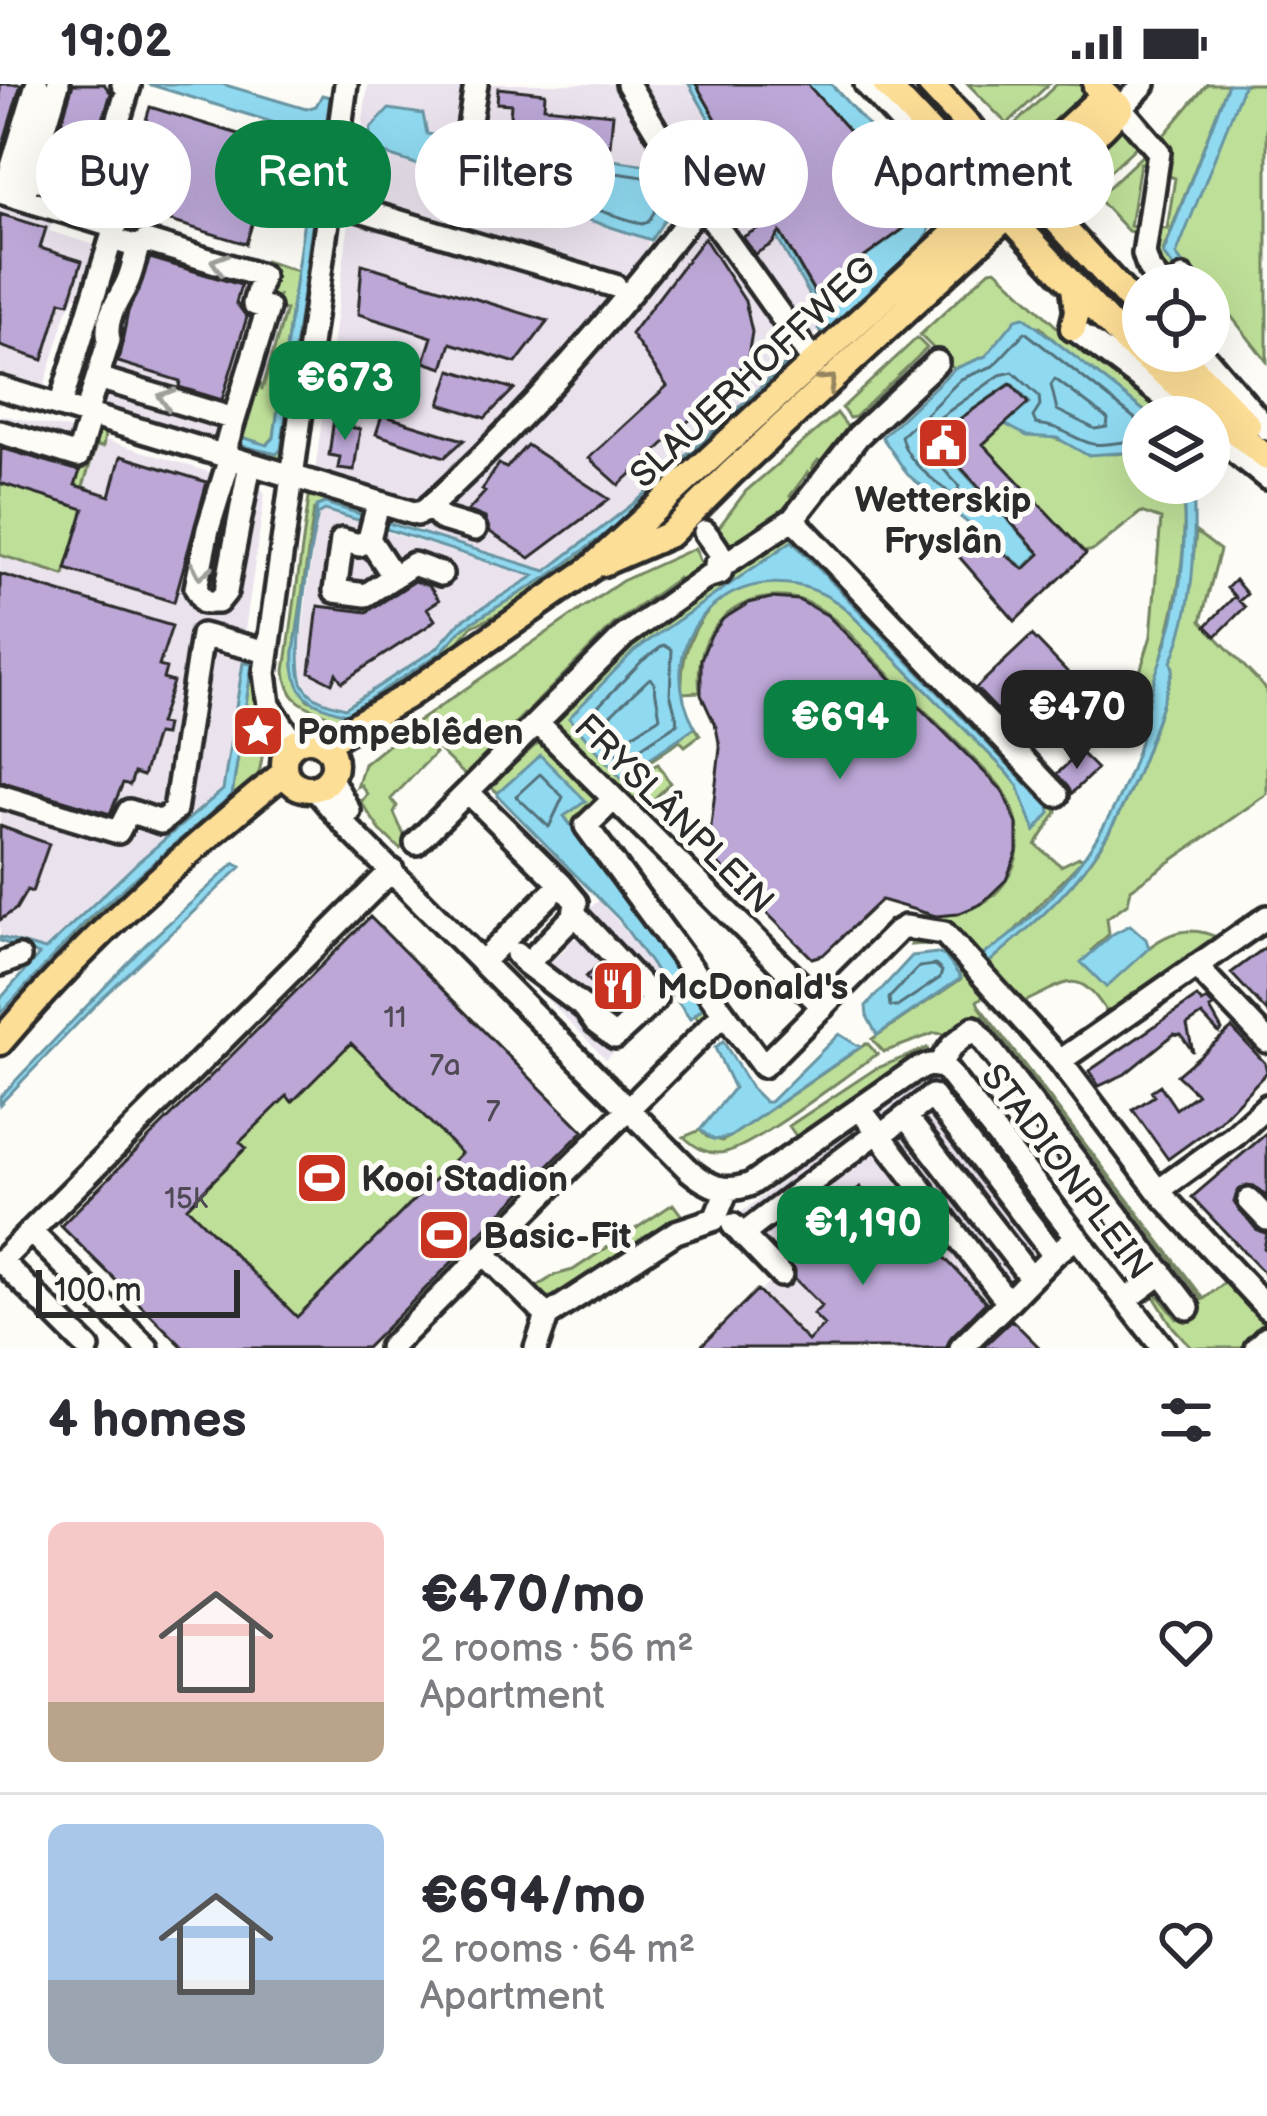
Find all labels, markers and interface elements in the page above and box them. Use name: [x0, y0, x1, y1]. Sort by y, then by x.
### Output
text: 19:02: [60, 15, 171, 70]
chip: Buy: [36, 120, 191, 228]
chip: Rent: [215, 120, 391, 228]
chip: Filters: [415, 120, 615, 228]
chip: New: [639, 120, 808, 228]
chip: Apartment: [832, 120, 1114, 228]
street label: SLAUERHOFFWEG: [622, 248, 885, 498]
one-way arrow: [209, 252, 230, 277]
map controls: [1122, 264, 1230, 504]
button: locate: [1122, 264, 1230, 372]
pin: €673: [274, 341, 416, 443]
text: €673: [296, 356, 394, 403]
one-way arrow: [815, 375, 836, 397]
one-way arrow: [156, 388, 177, 413]
button: layers: [1122, 396, 1230, 504]
public building icon: Wetterskip Fryslân: [915, 415, 971, 471]
place label: Wetterskip Fryslân: [855, 480, 1031, 564]
one-way arrow: [189, 561, 215, 581]
pin: €470: [1006, 670, 1148, 772]
pin: €694: [769, 680, 911, 782]
text: €470: [1028, 685, 1126, 732]
text: €694: [791, 695, 889, 742]
place icon: Pompeblêden: [230, 703, 286, 759]
street label: FRYSLÂNPLEIN: [565, 705, 783, 923]
place label: Pompeblêden: [297, 712, 524, 755]
restaurant icon: McDonald's: [590, 958, 646, 1014]
place label: McDonald's: [657, 967, 848, 1010]
house number: 11: [383, 1000, 407, 1036]
house number: 7a: [429, 1048, 461, 1084]
street label: STADIONPLEIN: [971, 1056, 1161, 1289]
house number: 7: [486, 1094, 501, 1130]
sports icon: Kooi Stadion: [294, 1150, 350, 1206]
place label: Kooi Stadion: [361, 1159, 568, 1202]
house number: 15k: [164, 1181, 208, 1217]
pin: €1,190: [765, 1186, 961, 1288]
text: €1,190: [804, 1201, 922, 1248]
sports icon: Basic-Fit: [416, 1207, 472, 1263]
place label: Basic-Fit: [483, 1216, 631, 1259]
scale bar: [36, 1264, 240, 1317]
text: 100 m: [54, 1271, 142, 1311]
icon: filters: [1153, 1387, 1219, 1453]
text: 4 homes: [48, 1390, 247, 1451]
text: €470/mo: [420, 1565, 645, 1626]
icon: home: [144, 1570, 288, 1714]
icon: heart: [1153, 1609, 1219, 1675]
text: 2 rooms · 56 m²: [420, 1626, 694, 1673]
text: Apartment: [420, 1673, 604, 1720]
text: €694/mo: [420, 1866, 646, 1927]
icon: home: [144, 1872, 288, 2016]
icon: heart: [1153, 1911, 1219, 1977]
text: 2 rooms · 64 m²: [420, 1927, 695, 1974]
text: Apartment: [420, 1974, 604, 2021]

